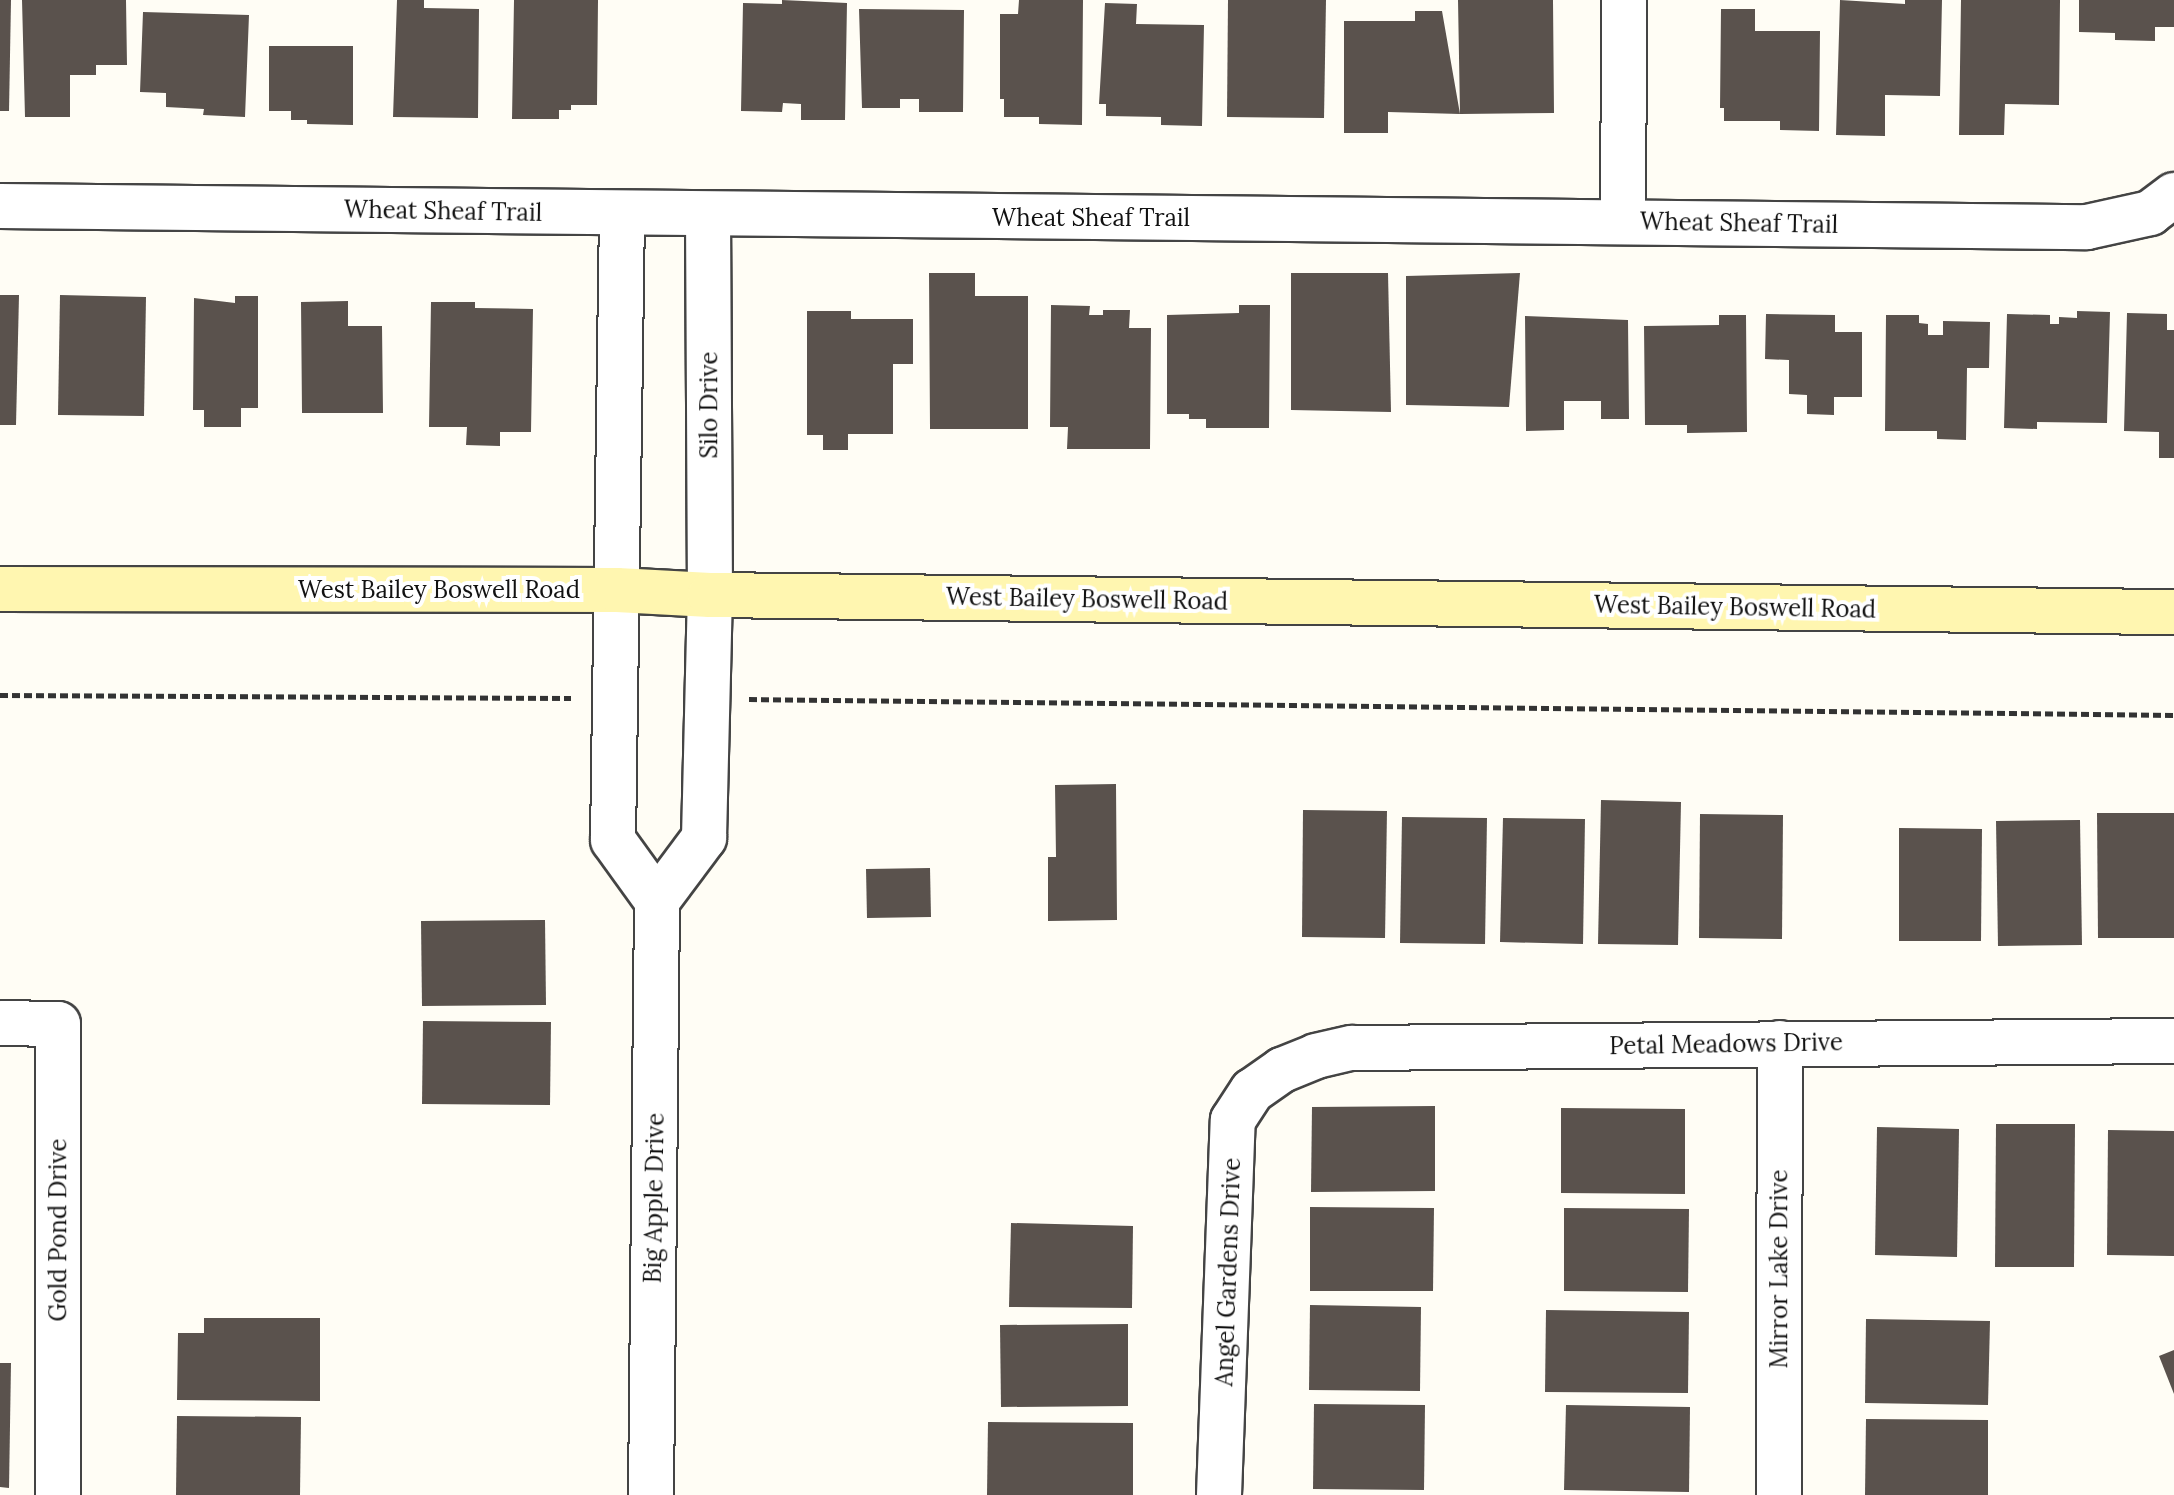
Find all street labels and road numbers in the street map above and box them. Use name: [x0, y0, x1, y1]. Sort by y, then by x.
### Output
street label: Wheat Sheaf Trail: [344, 195, 542, 227]
street label: Wheat Sheaf Trail: [992, 204, 1190, 232]
street label: Wheat Sheaf Trail: [1640, 207, 1838, 239]
street label: Silo Drive: [695, 351, 723, 459]
street label: West Bailey Boswell Road: [298, 576, 580, 604]
street label: West Bailey Boswell Road: [946, 582, 1228, 616]
street label: West Bailey Boswell Road: [1594, 590, 1876, 624]
street label: Petal Meadows Drive: [1609, 1028, 1843, 1060]
street label: Big Apple Drive: [638, 1112, 670, 1284]
street label: Gold Pond Drive: [44, 1138, 72, 1322]
street label: Angel Gardens Drive: [1210, 1157, 1246, 1387]
street label: Mirror Lake Drive: [1765, 1170, 1793, 1368]

